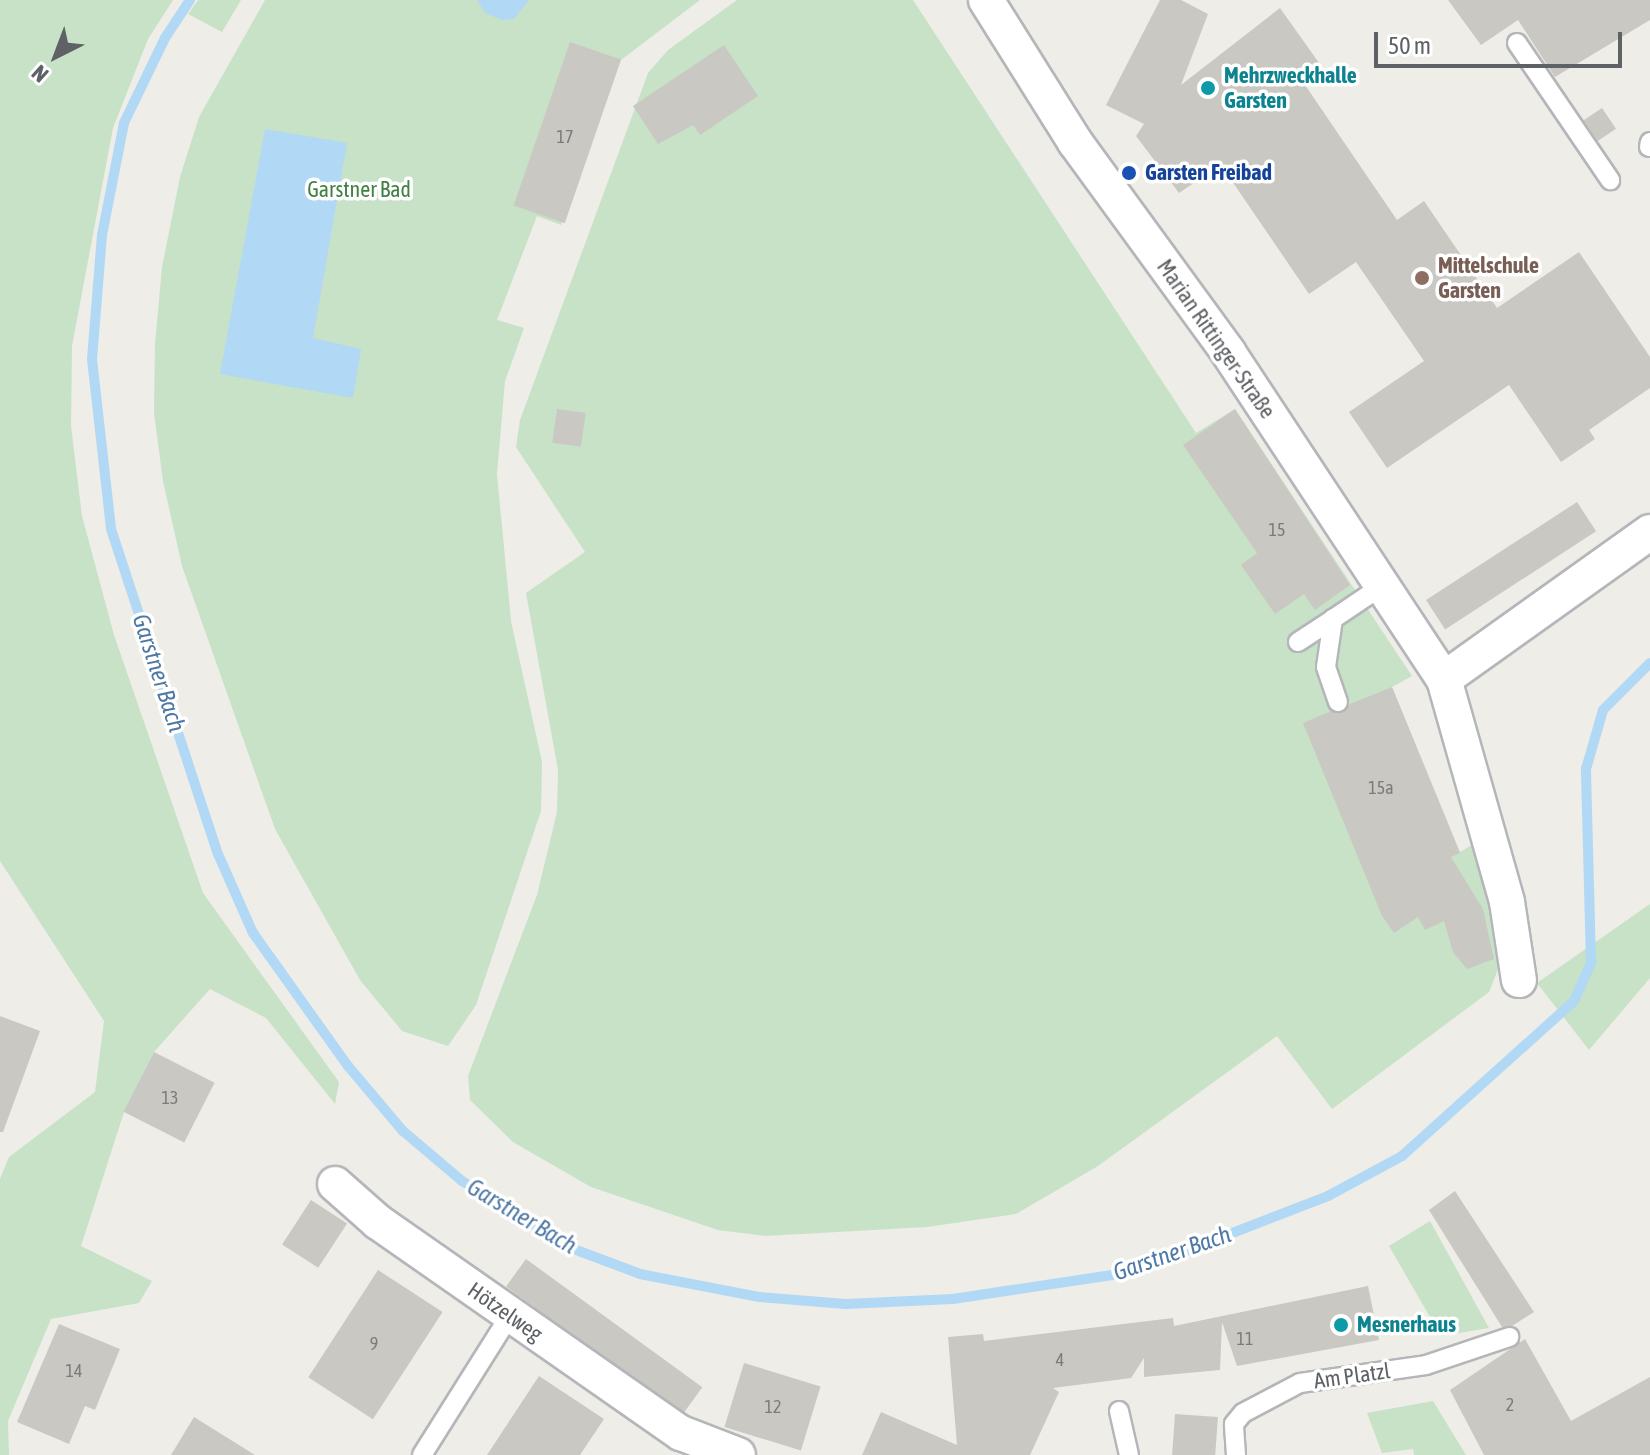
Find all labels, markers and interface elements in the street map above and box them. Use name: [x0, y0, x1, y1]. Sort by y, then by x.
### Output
north arrow: [16, 16, 96, 96]
scale bar: [1378, 16, 1626, 66]
text: 50 m: [1388, 32, 1431, 59]
text: N: [26, 60, 53, 88]
place label: Mehrzweckhalle Garsten: [1224, 62, 1357, 114]
marker: Mehrzweckhalle Garsten: [1199, 79, 1217, 97]
house number: 17: [557, 126, 573, 148]
place label: Garsten Freibad: [1145, 160, 1272, 186]
marker: Garsten Freibad: [1120, 164, 1138, 182]
park label: Garstner Bad: [307, 177, 411, 203]
place label: Mittelschule Garsten: [1438, 252, 1539, 304]
street label: Marian Rittinger-Straße: [1151, 254, 1281, 424]
marker: Mittelschule Garsten: [1413, 269, 1431, 287]
house number: 15: [1269, 519, 1285, 541]
water label: Garstner Bach: [126, 610, 192, 736]
house number: 15a: [1368, 777, 1394, 799]
house number: 13: [162, 1087, 178, 1109]
water label: Garstner Bach: [462, 1172, 582, 1260]
water label: Garstner Bach: [1109, 1219, 1235, 1287]
street label: Hötzelweg: [463, 1277, 547, 1347]
place label: Mesnerhaus: [1357, 1312, 1456, 1338]
marker: Mesnerhaus: [1332, 1316, 1350, 1334]
house number: 11: [1237, 1328, 1253, 1350]
house number: 9: [370, 1333, 378, 1355]
house number: 4: [1056, 1349, 1064, 1371]
street label: Am Platzl: [1312, 1358, 1392, 1394]
house number: 14: [66, 1360, 82, 1382]
house number: 2: [1506, 1394, 1514, 1416]
house number: 12: [765, 1396, 781, 1418]

